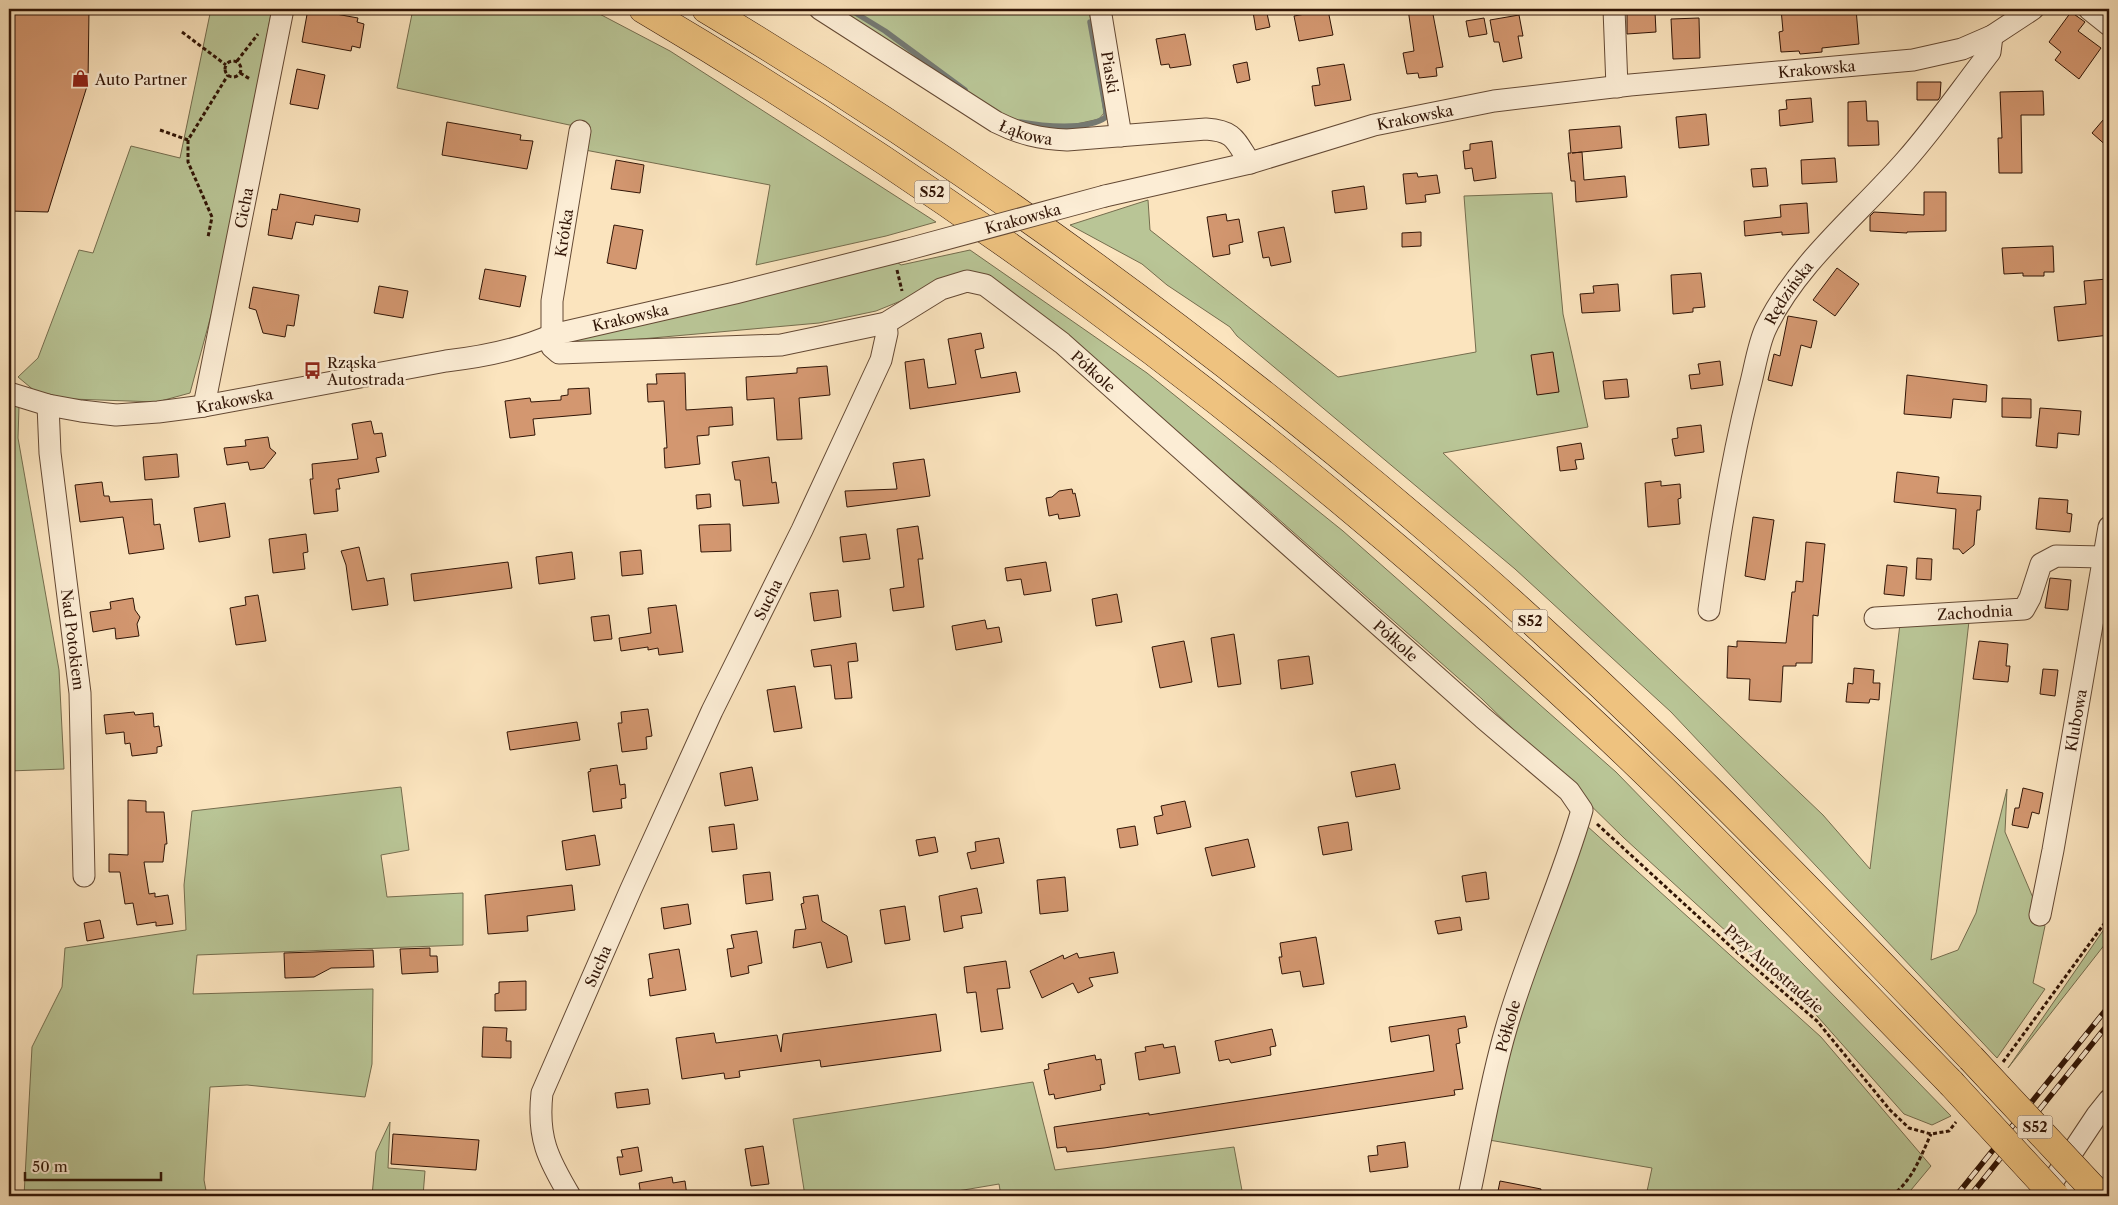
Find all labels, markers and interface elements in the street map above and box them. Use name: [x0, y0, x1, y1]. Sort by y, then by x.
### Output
street label: Piaski: [1098, 50, 1123, 95]
street label: Krakowska: [1777, 56, 1856, 81]
shop icon: Auto Partner: [71, 69, 91, 89]
place label: Auto Partner: [94, 70, 188, 89]
street label: Krakowska: [1375, 100, 1455, 134]
street label: Łąkowa: [996, 115, 1054, 148]
road number: S52: [914, 180, 950, 203]
street label: Cicha: [230, 186, 257, 230]
street label: Krakowska: [983, 199, 1063, 237]
street label: Krótka: [551, 207, 577, 258]
street label: Rędzińska: [1760, 257, 1817, 328]
street label: Krakowska: [590, 299, 670, 335]
street label: Półkole: [1067, 346, 1120, 396]
place label: Rząska Autostrada: [326, 353, 405, 389]
bus stop icon: Rząska Autostrada: [303, 361, 323, 381]
street label: Krakowska: [195, 384, 274, 416]
street label: Sucha: [749, 576, 786, 623]
street label: Nad Potokiem: [58, 588, 89, 691]
street label: Zachodnia: [1937, 600, 2013, 624]
road number: S52: [1512, 610, 1548, 632]
street label: Półkole: [1370, 616, 1422, 665]
street label: Klubowa: [2061, 687, 2090, 753]
street label: Przy Autostradzie: [1720, 921, 1828, 1017]
street label: Sucha: [580, 942, 615, 990]
street label: Półkole: [1492, 998, 1524, 1054]
road number: S52: [2018, 1116, 2052, 1138]
scale bar: [25, 1150, 161, 1182]
text: 50 m: [32, 1157, 68, 1176]

